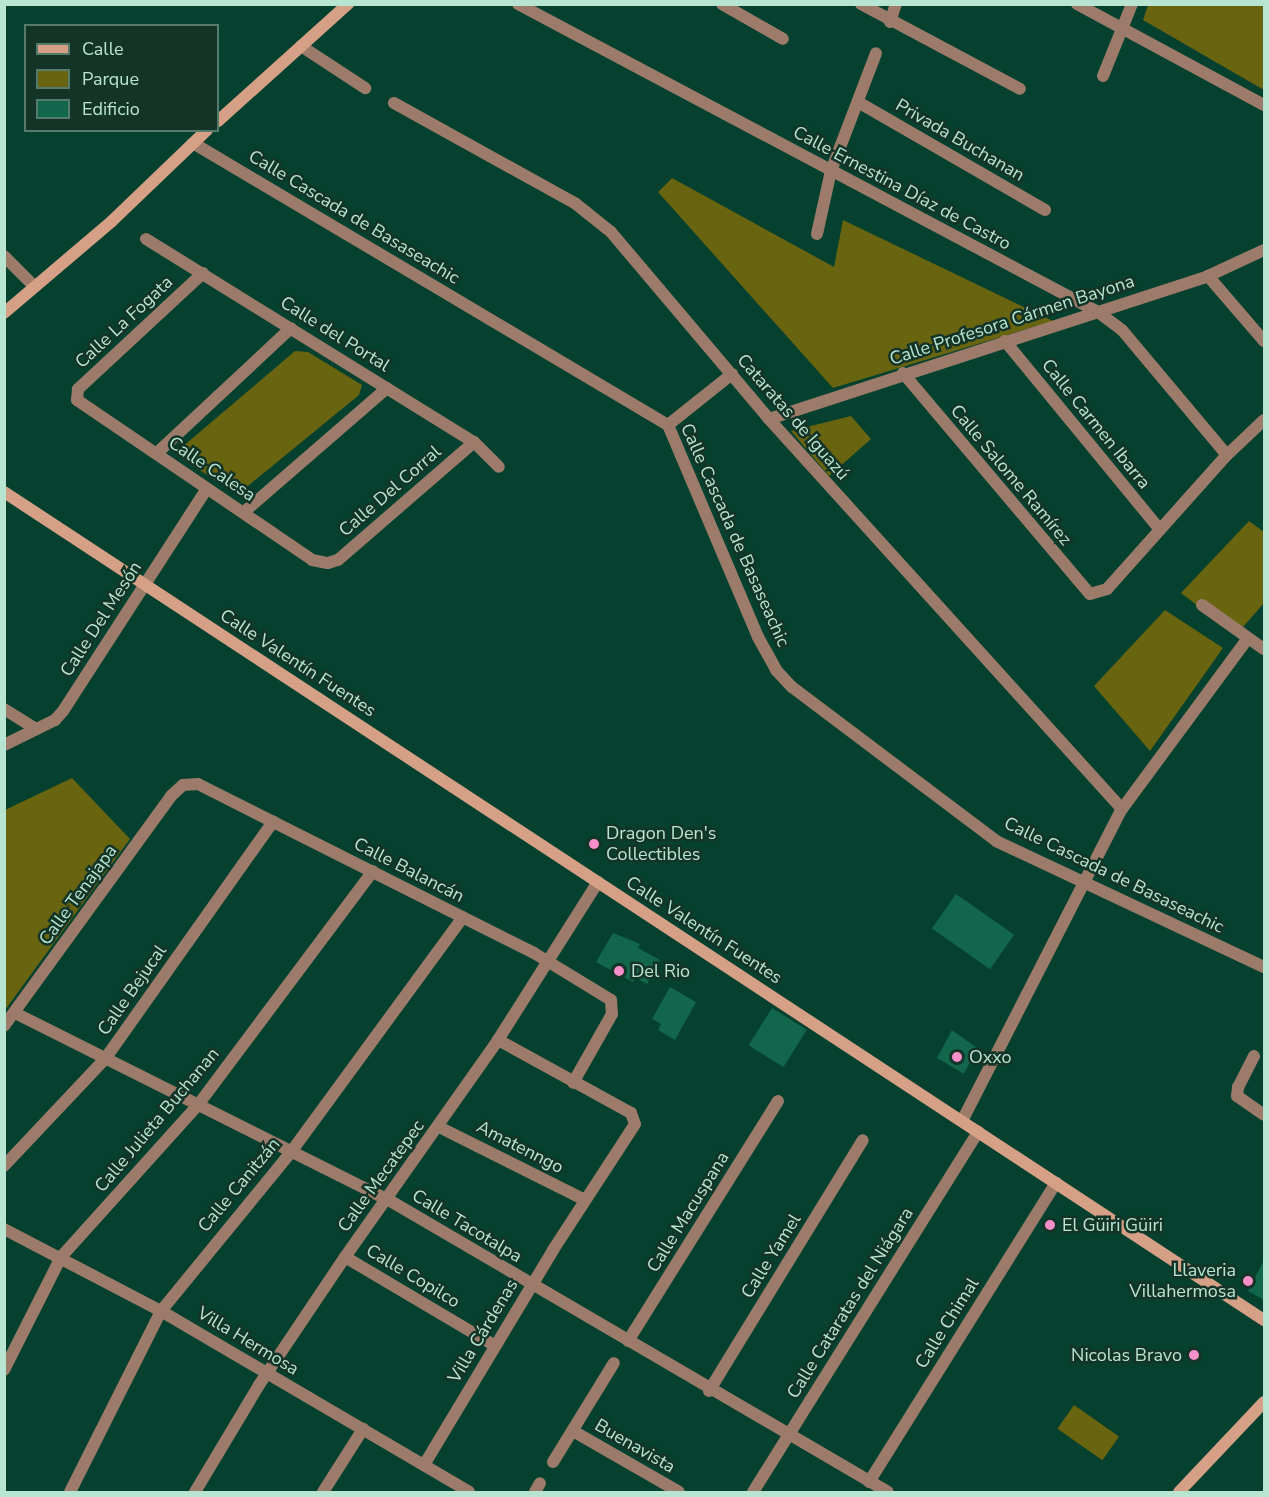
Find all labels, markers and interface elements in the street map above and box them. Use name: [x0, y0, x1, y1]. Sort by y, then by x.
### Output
legend: [24, 24, 219, 132]
text: Calle: [82, 37, 124, 61]
text: Parque: [82, 67, 139, 91]
street label: Privada Buchanan: [892, 94, 1028, 186]
text: Edificio: [82, 97, 140, 121]
street label: Calle Ernestina Díaz de Castro: [789, 121, 1015, 255]
street label: Calle Cascada de Basaseachic: [245, 145, 463, 289]
street label: Calle Profesora Cármen Bayona: [887, 270, 1137, 370]
street label: Calle La Fogata: [71, 271, 177, 373]
street label: Calle del Portal: [276, 292, 394, 376]
street label: Cataratas de Iguazú: [732, 349, 854, 485]
street label: Calle Carmen Ibarra: [1037, 355, 1155, 493]
street label: Calle Salome Ramírez: [946, 400, 1076, 550]
street label: Calle Cascada de Basaseachic: [676, 420, 794, 650]
street label: Calle Calesa: [164, 432, 260, 506]
street label: Calle Del Corral: [335, 441, 445, 541]
street label: Calle Del Mesón: [56, 557, 146, 681]
street label: Calle Valentín Fuentes: [216, 605, 380, 721]
street label: Calle Cascada de Basaseachic: [1000, 812, 1228, 938]
place label: Dragon Den's Collectibles: [606, 823, 716, 866]
street label: Calle Balancán: [350, 833, 468, 907]
marker: Dragon Den's Collectibles: [587, 837, 601, 851]
street label: Calle Tenajapa: [34, 841, 122, 949]
street label: Calle Valentín Fuentes: [622, 872, 786, 988]
street label: Calle Bejucal: [93, 941, 171, 1039]
place label: Del Rio: [631, 960, 690, 982]
marker: Del Rio: [612, 964, 626, 978]
street label: Calle Julieta Buchanan: [90, 1043, 224, 1197]
place label: Oxxo: [969, 1046, 1012, 1068]
marker: Oxxo: [950, 1050, 964, 1064]
street label: Calle Mecatepec: [333, 1116, 429, 1236]
street label: Amatenngo: [473, 1116, 567, 1178]
street label: Calle Canitzán: [193, 1134, 285, 1236]
street label: Calle Macuspana: [642, 1148, 734, 1276]
street label: Calle Tacotalpa: [408, 1185, 526, 1267]
street label: Calle Cataratas del Niágara: [782, 1203, 918, 1403]
street label: Calle Yamel: [737, 1210, 805, 1302]
place label: El Güiri Güiri: [1062, 1214, 1163, 1236]
marker: El Güiri Güiri: [1043, 1218, 1057, 1232]
street label: Calle Copilco: [362, 1240, 464, 1312]
place label: Llaveria Villahermosa: [1129, 1260, 1236, 1302]
street label: Calle Chimal: [911, 1274, 983, 1372]
marker: Llaveria Villahermosa: [1241, 1274, 1255, 1288]
street label: Villa Cárdenas: [443, 1275, 523, 1387]
street label: Villa Hermosa: [193, 1302, 303, 1380]
place label: Nicolas Bravo: [1071, 1344, 1182, 1366]
marker: Nicolas Bravo: [1187, 1348, 1201, 1362]
street label: Buenavista: [591, 1414, 679, 1478]

